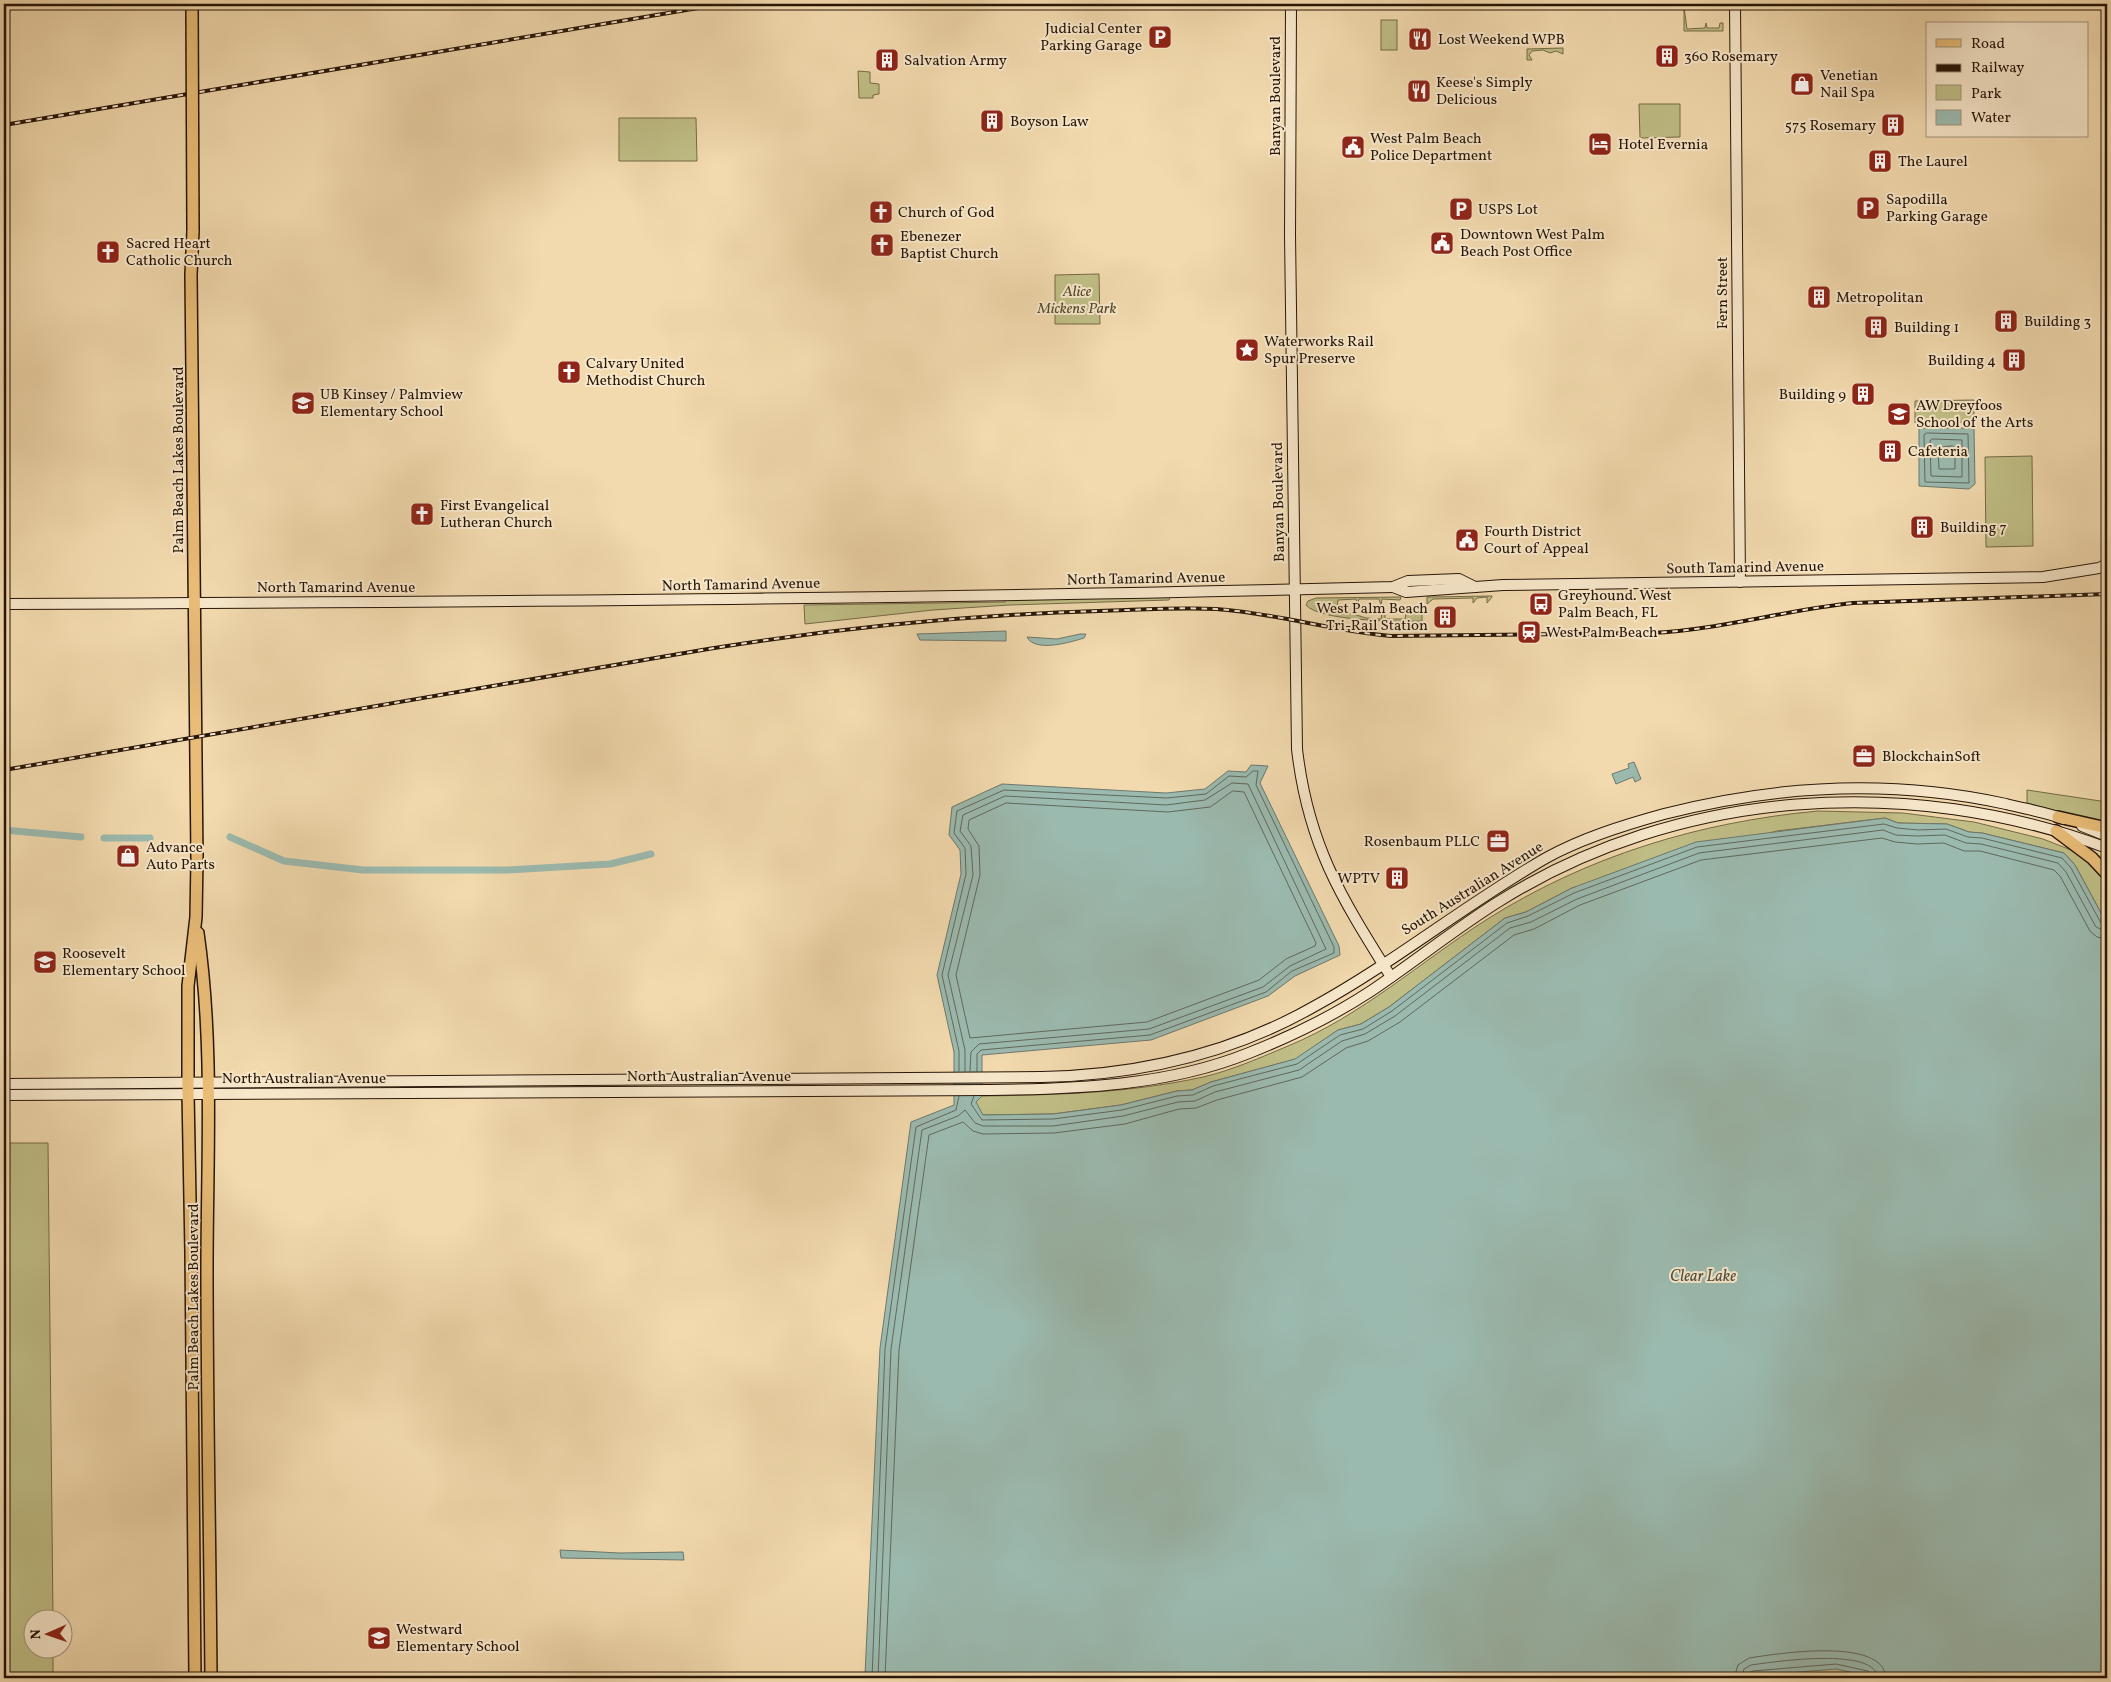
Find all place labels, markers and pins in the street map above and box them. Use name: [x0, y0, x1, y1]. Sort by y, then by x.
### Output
place label: Judicial Center Parking Garage: [1040, 19, 1142, 57]
parking icon: Judicial Center Parking Garage: [1147, 24, 1173, 50]
restaurant icon: Lost Weekend WPB: [1407, 26, 1433, 52]
place label: Lost Weekend WPB: [1438, 30, 1565, 51]
building icon: 360 Rosemary: [1654, 43, 1680, 69]
building icon: Salvation Army: [874, 47, 900, 73]
place label: 360 Rosemary: [1684, 47, 1778, 68]
place label: Salvation Army: [904, 51, 1007, 72]
place label: Venetian Nail Spa: [1820, 66, 1878, 104]
shop icon: Venetian Nail Spa: [1789, 71, 1815, 97]
place label: Keese's Simply Delicious: [1436, 73, 1533, 111]
restaurant icon: Keese's Simply Delicious: [1406, 78, 1432, 104]
building icon: Boyson Law: [979, 108, 1005, 134]
place label: Boyson Law: [1010, 112, 1089, 133]
building icon: 575 Rosemary: [1880, 112, 1906, 138]
place label: 575 Rosemary: [1785, 116, 1876, 137]
place label: West Palm Beach Police Department: [1370, 129, 1492, 167]
hotel icon: Hotel Evernia: [1587, 131, 1613, 157]
public building icon: West Palm Beach Police Department: [1340, 134, 1366, 160]
place label: Hotel Evernia: [1618, 135, 1708, 156]
building icon: The Laurel: [1867, 148, 1893, 174]
place label: The Laurel: [1898, 152, 1968, 173]
place label: Sapodilla Parking Garage: [1886, 190, 1988, 228]
parking icon: Sapodilla Parking Garage: [1855, 195, 1881, 221]
parking icon: USPS Lot: [1448, 196, 1474, 222]
church icon: Church of God: [868, 199, 894, 225]
place label: USPS Lot: [1478, 200, 1538, 221]
place label: Church of God: [898, 203, 995, 224]
place label: Downtown West Palm Beach Post Office: [1460, 225, 1605, 263]
place label: Ebenezer Baptist Church: [900, 227, 999, 265]
public building icon: Downtown West Palm Beach Post Office: [1429, 230, 1455, 256]
church icon: Ebenezer Baptist Church: [869, 232, 895, 258]
place label: Sacred Heart Catholic Church: [126, 234, 233, 272]
church icon: Sacred Heart Catholic Church: [95, 239, 121, 265]
building icon: Metropolitan: [1806, 284, 1832, 310]
place label: Metropolitan: [1836, 288, 1923, 309]
building icon: Building 3: [1993, 308, 2019, 334]
place label: Building 3: [2024, 312, 2091, 333]
building icon: Building 1: [1863, 314, 1889, 340]
place label: Building 1: [1894, 318, 1959, 339]
place label: Waterworks Rail Spur Preserve: [1264, 332, 1374, 370]
place icon: Waterworks Rail Spur Preserve: [1234, 337, 1260, 363]
building icon: Building 4: [2001, 347, 2027, 373]
place label: Building 4: [1928, 351, 1996, 372]
place label: Calvary United Methodist Church: [586, 354, 705, 392]
church icon: Calvary United Methodist Church: [556, 359, 582, 385]
building icon: Building 9: [1850, 381, 1876, 407]
place label: UB Kinsey / Palmview Elementary School: [320, 385, 463, 423]
place label: Building 9: [1779, 385, 1846, 406]
school or university icon: UB Kinsey / Palmview Elementary School: [290, 390, 316, 416]
place label: AW Dreyfoos School of the Arts: [1916, 396, 2033, 434]
school or university icon: AW Dreyfoos School of the Arts: [1886, 401, 1912, 427]
building icon: Cafeteria: [1877, 438, 1903, 464]
place label: Cafeteria: [1908, 442, 1968, 463]
place label: First Evangelical Lutheran Church: [440, 496, 553, 534]
church icon: First Evangelical Lutheran Church: [409, 501, 435, 527]
building icon: Building 7: [1909, 514, 1935, 540]
place label: Building 7: [1940, 518, 2007, 539]
place label: Fourth District Court of Appeal: [1484, 522, 1589, 560]
public building icon: Fourth District Court of Appeal: [1454, 527, 1480, 553]
place label: Greyhound. West Palm Beach, FL: [1558, 586, 1672, 624]
bus stop icon: Greyhound. West Palm Beach, FL: [1528, 591, 1554, 617]
place label: West Palm Beach Tri-Rail Station: [1316, 599, 1428, 637]
building icon: West Palm Beach Tri-Rail Station: [1432, 604, 1458, 630]
station icon: West Palm Beach: [1516, 619, 1542, 645]
place label: West Palm Beach: [1546, 623, 1658, 644]
office icon: BlockchainSoft: [1851, 743, 1877, 769]
place label: BlockchainSoft: [1882, 747, 1981, 768]
office icon: Rosenbaum PLLC: [1485, 828, 1511, 854]
place label: Rosenbaum PLLC: [1364, 832, 1480, 853]
place label: Advance Auto Parts: [146, 838, 215, 876]
shop icon: Advance Auto Parts: [115, 843, 141, 869]
building icon: WPTV: [1384, 865, 1410, 891]
place label: WPTV: [1337, 869, 1380, 890]
place label: Roosevelt Elementary School: [62, 944, 185, 982]
school or university icon: Roosevelt Elementary School: [32, 949, 58, 975]
place label: Westward Elementary School: [396, 1620, 519, 1658]
school or university icon: Westward Elementary School: [366, 1625, 392, 1651]

